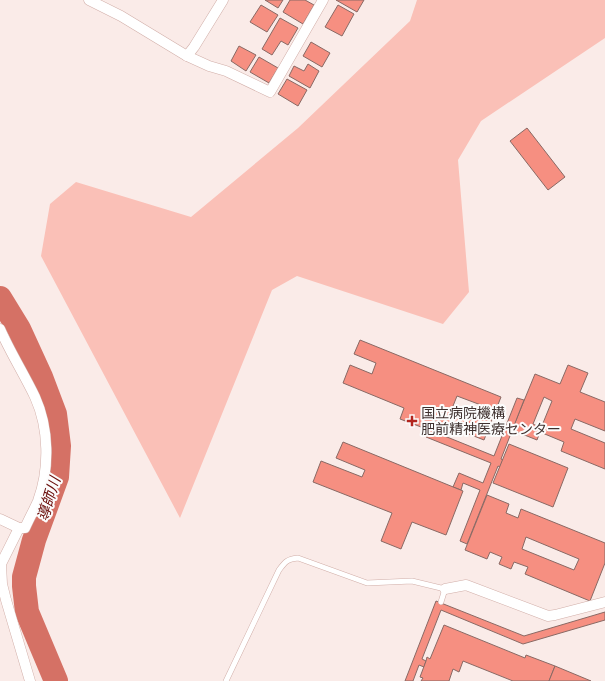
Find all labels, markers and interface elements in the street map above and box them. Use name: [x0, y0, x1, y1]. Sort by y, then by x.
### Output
place label: 国立病院機構 肥前精神医療センター: [421, 404, 561, 439]
marker: 国立病院機構 肥前精神医療センター: [406, 415, 418, 427]
water label: 導師川: [33, 473, 66, 523]

